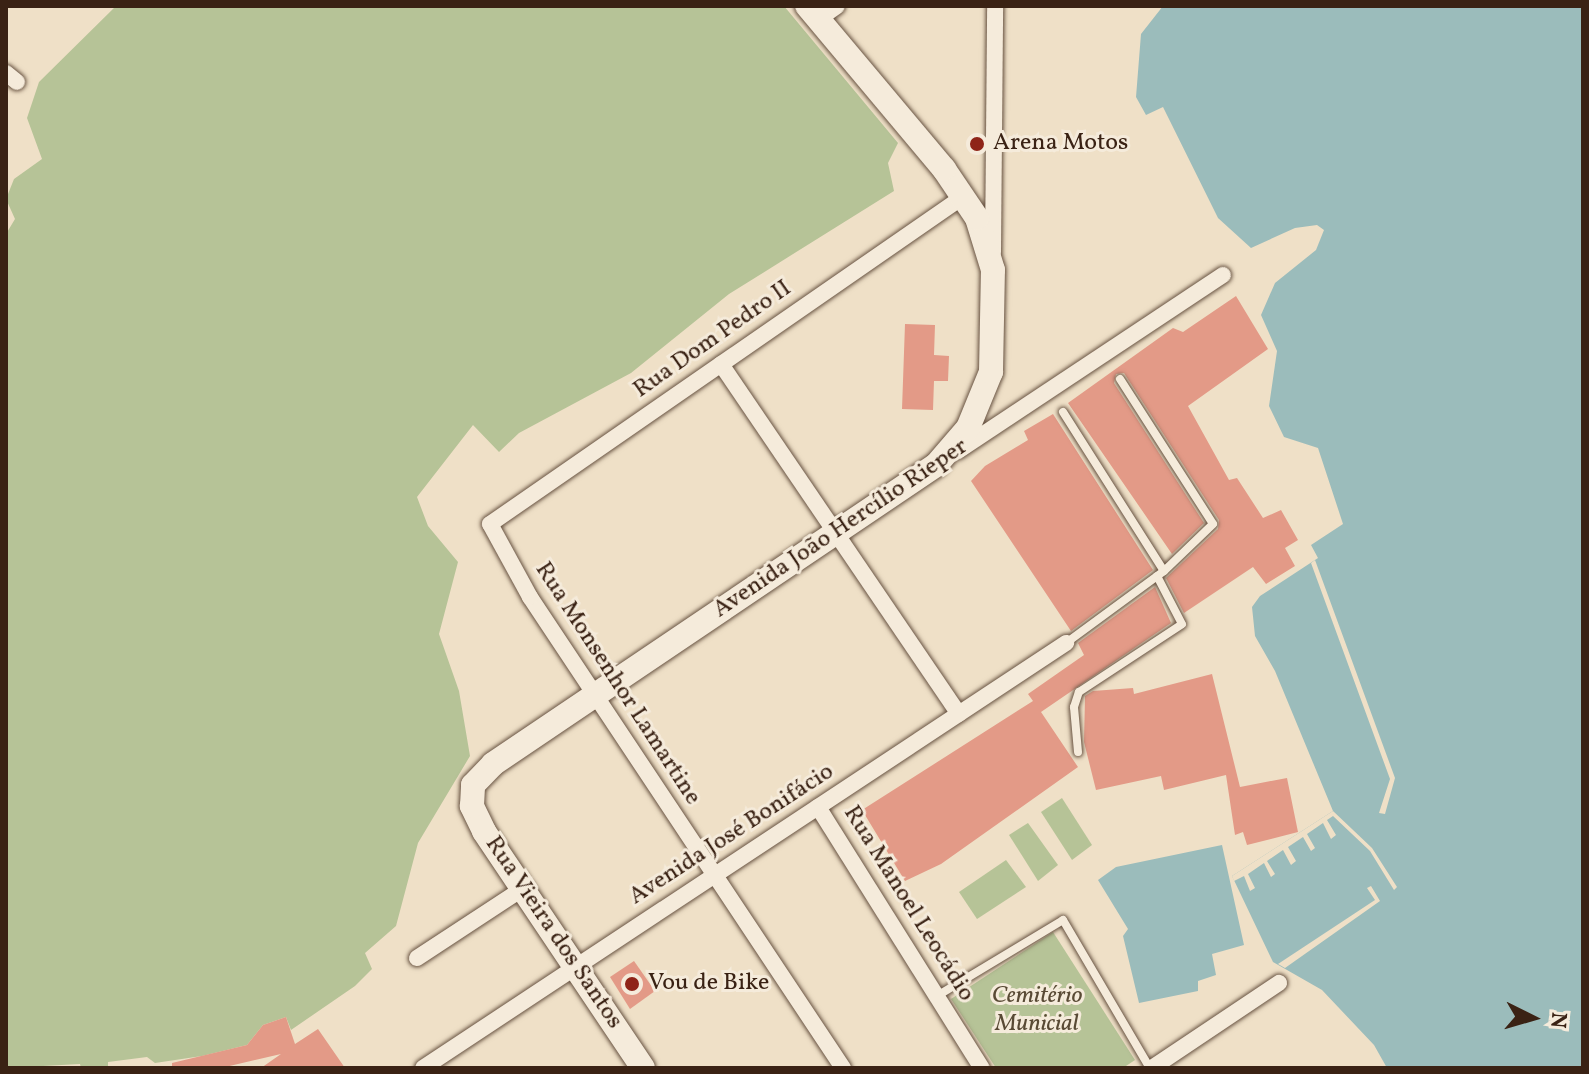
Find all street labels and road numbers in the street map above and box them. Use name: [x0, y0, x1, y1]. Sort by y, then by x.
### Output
street label: Rua Dom Pedro II: [629, 275, 797, 405]
street label: Avenida João Hercílio Rieper: [708, 433, 974, 625]
street label: Rua Monsenhor Lamartine: [528, 557, 706, 811]
street label: Avenida José Bonifácio: [624, 758, 840, 912]
street label: Rua Manoel Leocádio: [836, 801, 980, 1007]
street label: Rua Vieira dos Santos: [478, 831, 628, 1035]

